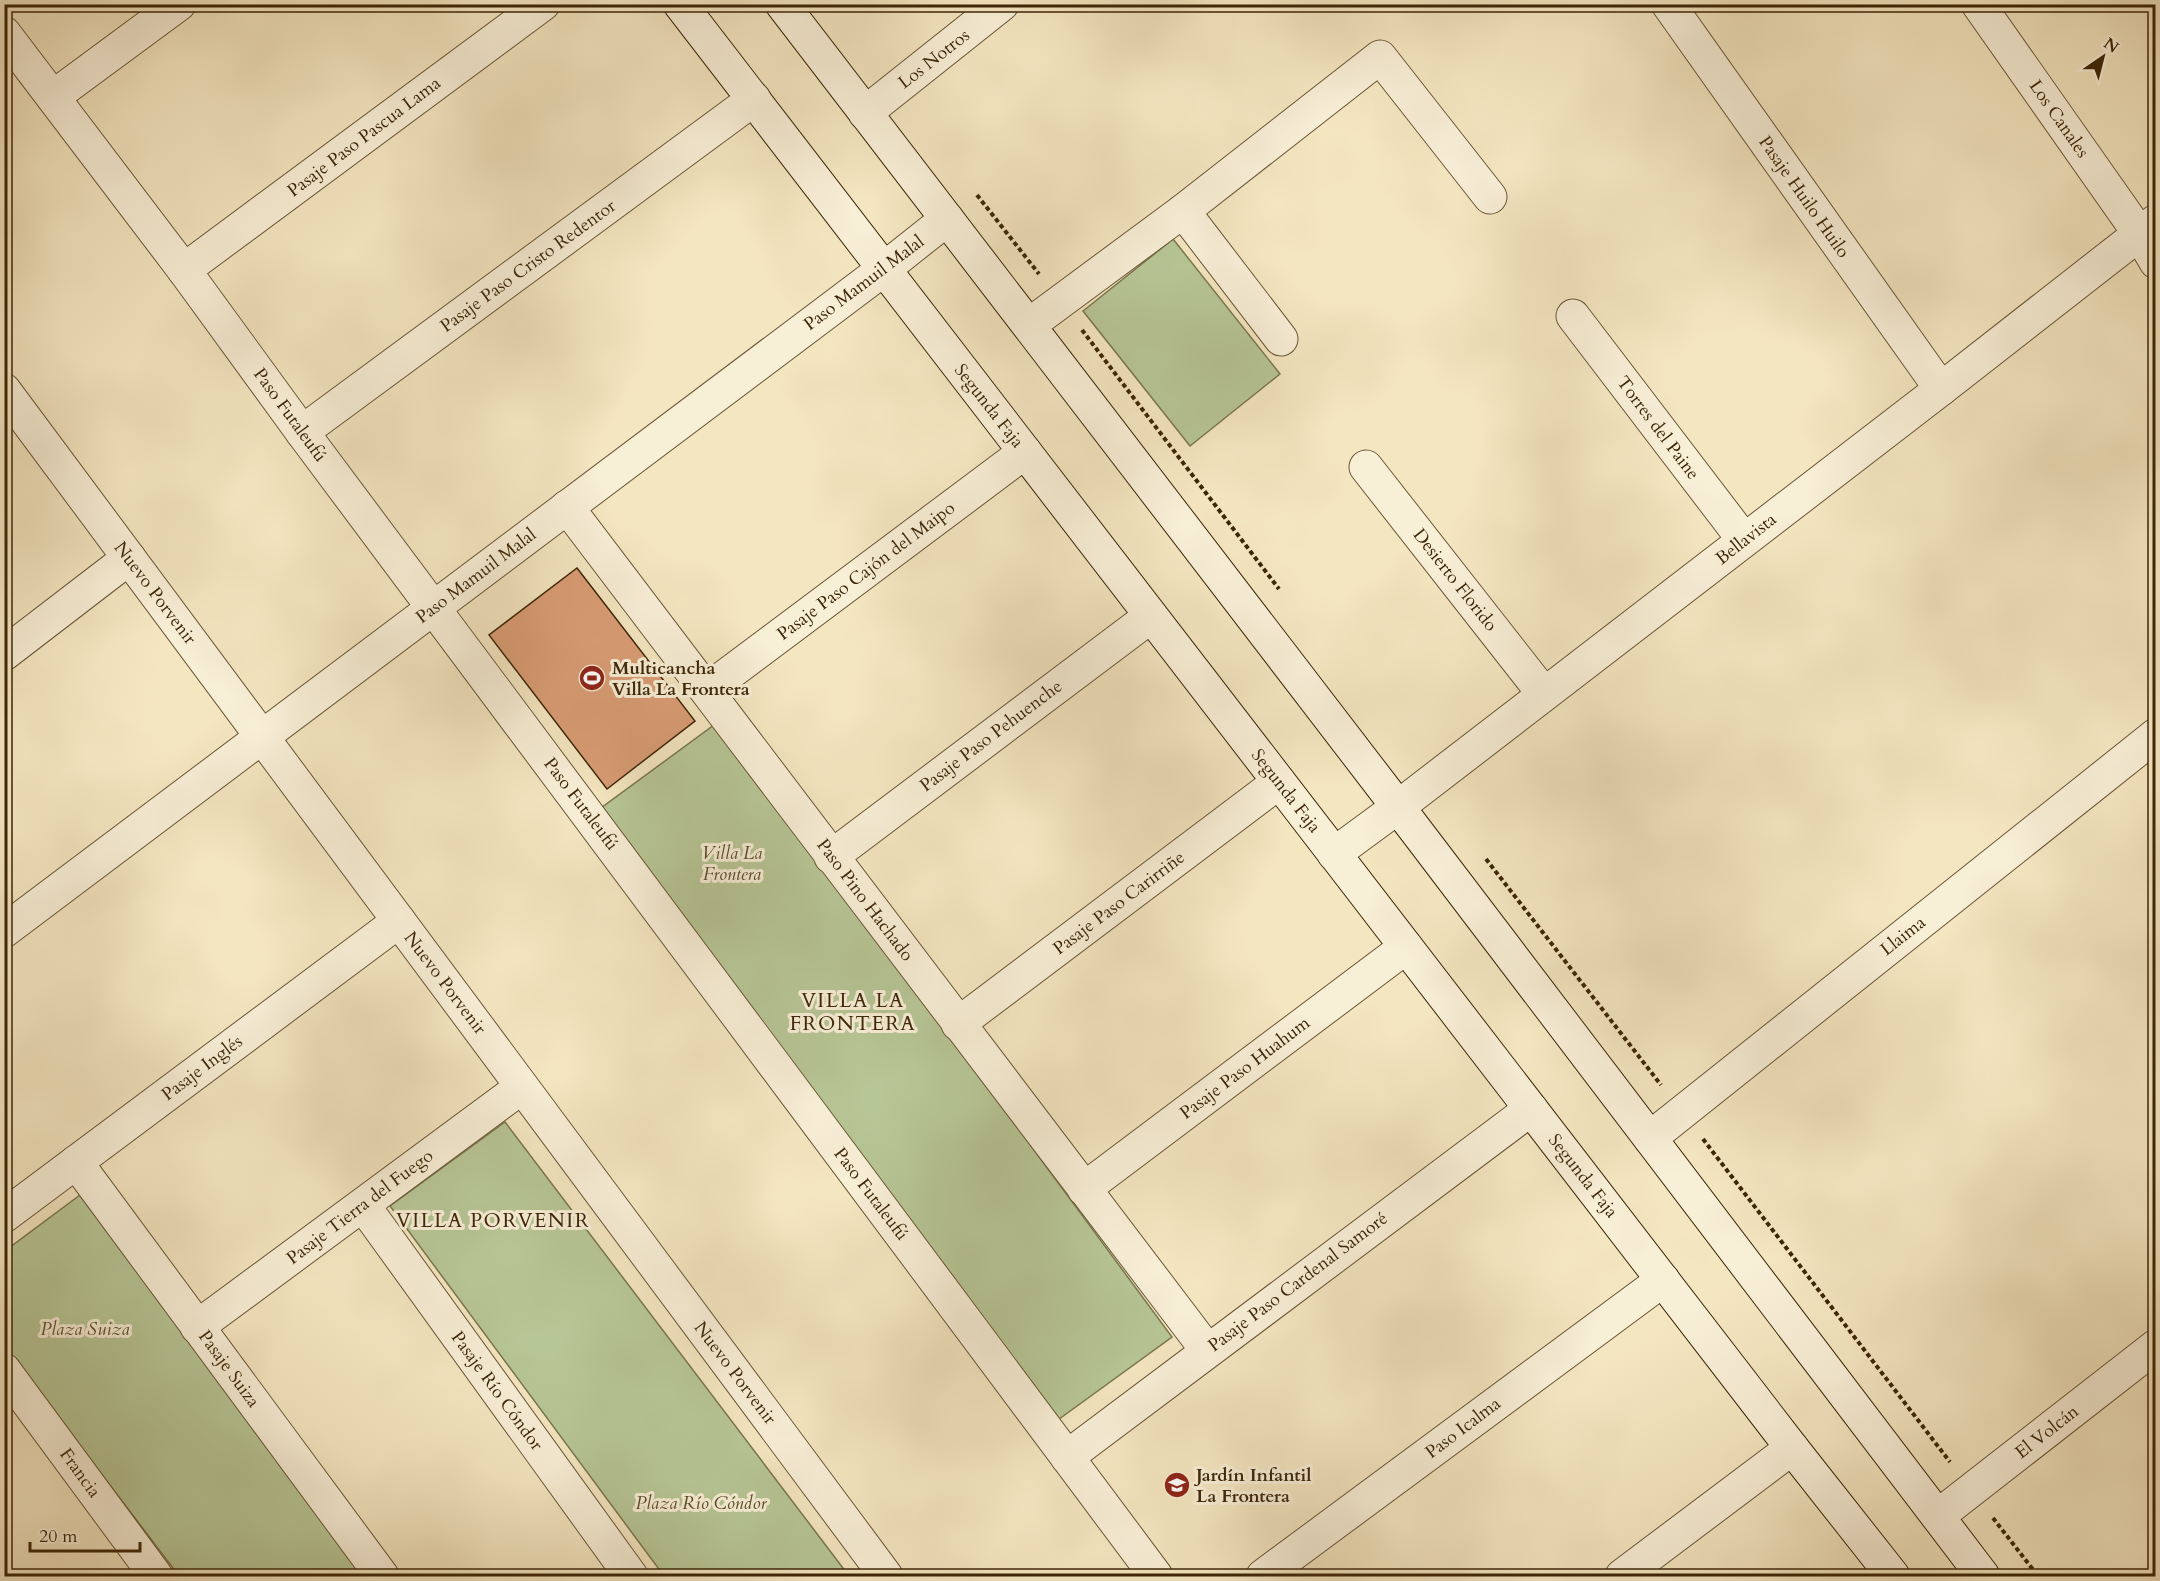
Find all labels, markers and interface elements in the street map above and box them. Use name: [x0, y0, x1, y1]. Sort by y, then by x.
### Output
street label: Los Notros: [893, 23, 975, 95]
north arrow: [2073, 27, 2133, 87]
text: N: [2099, 33, 2123, 59]
street label: Pasaje Paso Pascua Lama: [282, 71, 446, 203]
street label: Los Canales: [2023, 75, 2095, 163]
street label: Pasaje Huilo Huilo: [1753, 131, 1856, 263]
street label: Pasaje Paso Cristo Redentor: [435, 193, 621, 338]
street label: Paso Mamuil Malal: [799, 229, 930, 337]
street label: Segunda Faja: [948, 359, 1030, 453]
street label: Paso Futaleufú: [247, 363, 333, 467]
street label: Torres del Paine: [1611, 371, 1705, 485]
street label: Pasaje Paso Cajón del Maipo: [772, 496, 960, 646]
street label: Bellavista: [1710, 507, 1782, 571]
street label: Paso Mamuil Malal: [411, 522, 542, 630]
street label: Desierto Florido: [1407, 523, 1503, 637]
street label: Nuevo Porvenir: [108, 536, 202, 650]
place label: Multicancha Villa La Frontera: [612, 656, 750, 702]
sports icon: Multicancha Villa La Frontera: [577, 663, 607, 693]
street label: Pasaje Paso Pehuenche: [915, 674, 1067, 798]
street label: Segunda Faja: [1245, 744, 1327, 838]
street label: Paso Futaleufú: [538, 752, 624, 856]
street label: Paso Pino Hachado: [811, 834, 920, 967]
park label: Villa La Frontera: [702, 841, 762, 887]
street label: Pasaje Paso Carirriñe: [1048, 845, 1190, 961]
street label: Llaima: [1875, 910, 1931, 962]
street label: Nuevo Porvenir: [398, 926, 492, 1040]
district label: VILLA LA FRONTERA: [790, 987, 916, 1037]
street label: Pasaje Paso Huahum: [1175, 1010, 1316, 1125]
street label: Pasaje Inglés: [156, 1029, 248, 1107]
street label: Segunda Faja: [1542, 1129, 1624, 1223]
street label: Paso Futaleufú: [828, 1142, 914, 1246]
street label: Pasaje Tierra del Fuego: [281, 1143, 439, 1270]
street label: Pasaje Paso Cardenal Samoré: [1203, 1206, 1393, 1358]
district label: VILLA PORVENIR: [396, 1207, 590, 1234]
street label: Nuevo Porvenir: [688, 1316, 782, 1430]
park label: Plaza Suiza: [40, 1317, 130, 1342]
street label: Pasaje Suiza: [192, 1325, 266, 1413]
street label: Pasaje Río Cóndor: [445, 1326, 549, 1456]
street label: Paso Icalma: [1420, 1391, 1506, 1465]
street label: El Volcán: [2010, 1399, 2085, 1465]
street label: Francia: [53, 1443, 107, 1503]
place label: Jardín Infantil La Frontera: [1193, 1463, 1312, 1509]
school or university icon: Jardín Infantil La Frontera: [1162, 1470, 1192, 1500]
park label: Plaza Río Cóndor: [635, 1491, 768, 1516]
scale bar: [30, 1515, 140, 1553]
text: 20 m: [39, 1524, 78, 1549]

